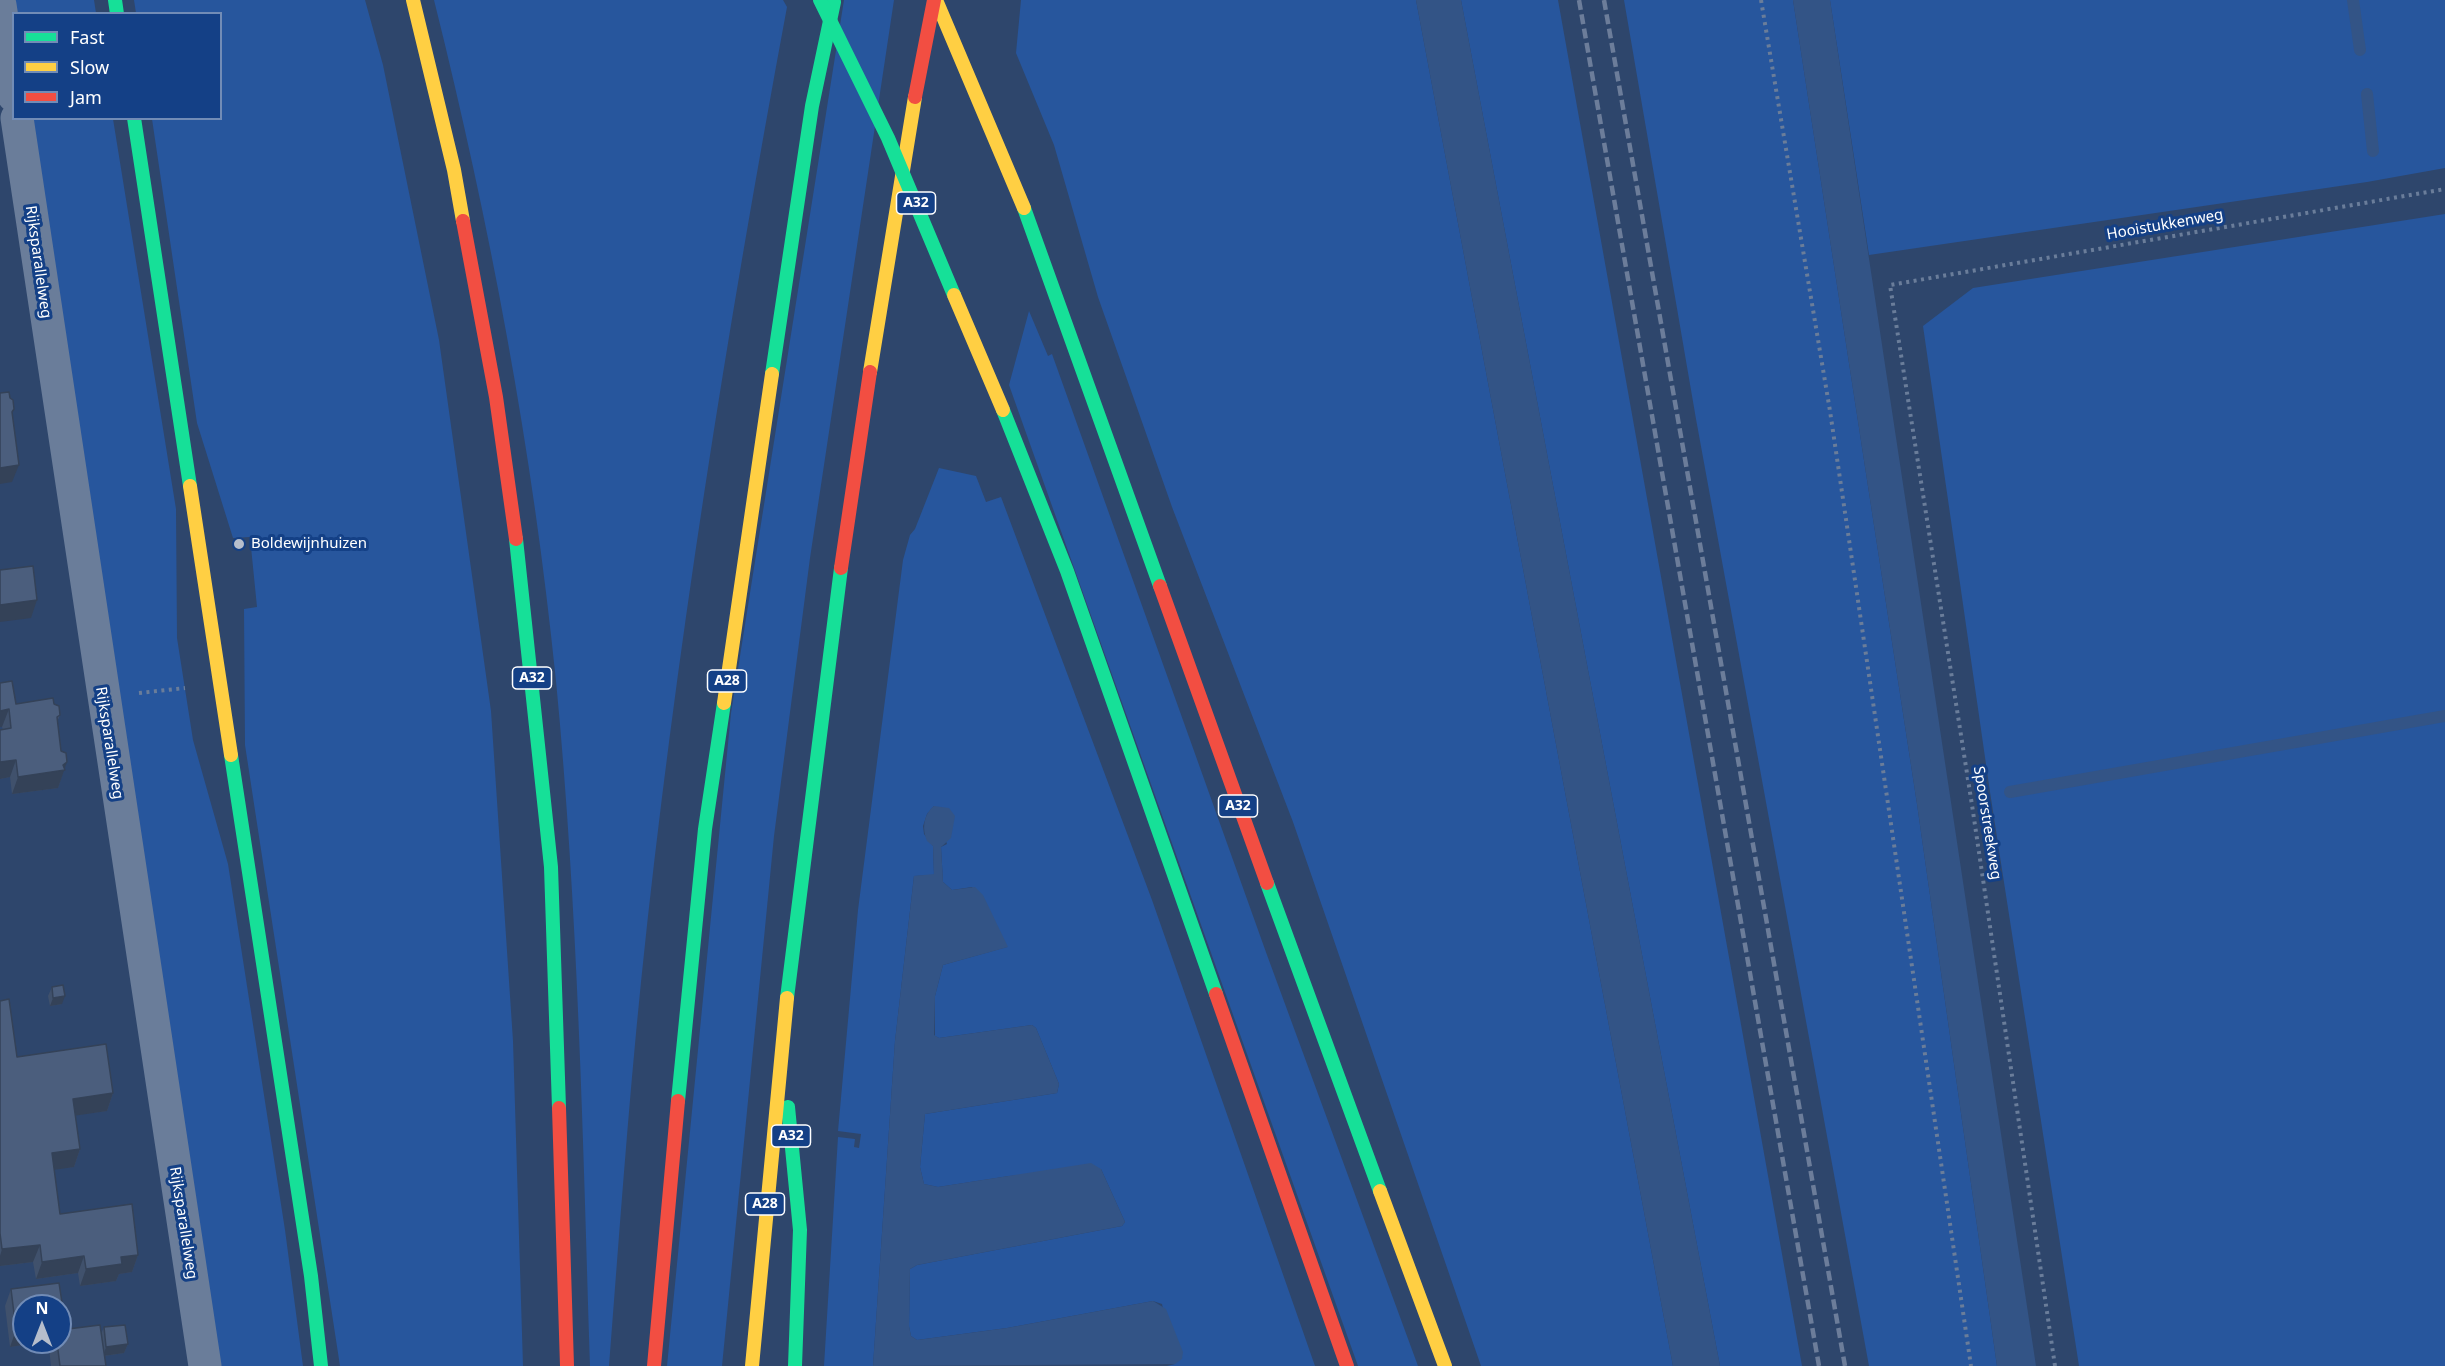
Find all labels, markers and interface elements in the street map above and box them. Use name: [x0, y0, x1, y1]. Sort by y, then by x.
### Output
legend: [12, 12, 222, 120]
text: Fast: [70, 25, 105, 49]
text: Slow: [70, 55, 109, 79]
text: Jam: [70, 85, 102, 109]
road number: A32: [896, 192, 936, 214]
street label: Rijksparallelweg: [21, 204, 55, 320]
street label: Hooistukkenweg: [2105, 206, 2225, 244]
place label: Boldewijnhuizen: [251, 535, 367, 553]
marker: Boldewijnhuizen: [232, 537, 246, 551]
road number: A32: [512, 667, 552, 689]
road number: A28: [708, 670, 746, 692]
street label: Rijksparallelweg: [91, 685, 127, 801]
street label: Spoorstreekweg: [1969, 765, 2005, 881]
road number: A32: [1218, 795, 1258, 817]
road number: A32: [772, 1125, 810, 1147]
street label: Rijksparallelweg: [165, 1165, 201, 1281]
road number: A28: [746, 1193, 784, 1215]
north arrow: [12, 1294, 72, 1354]
text: N: [35, 1297, 49, 1319]

